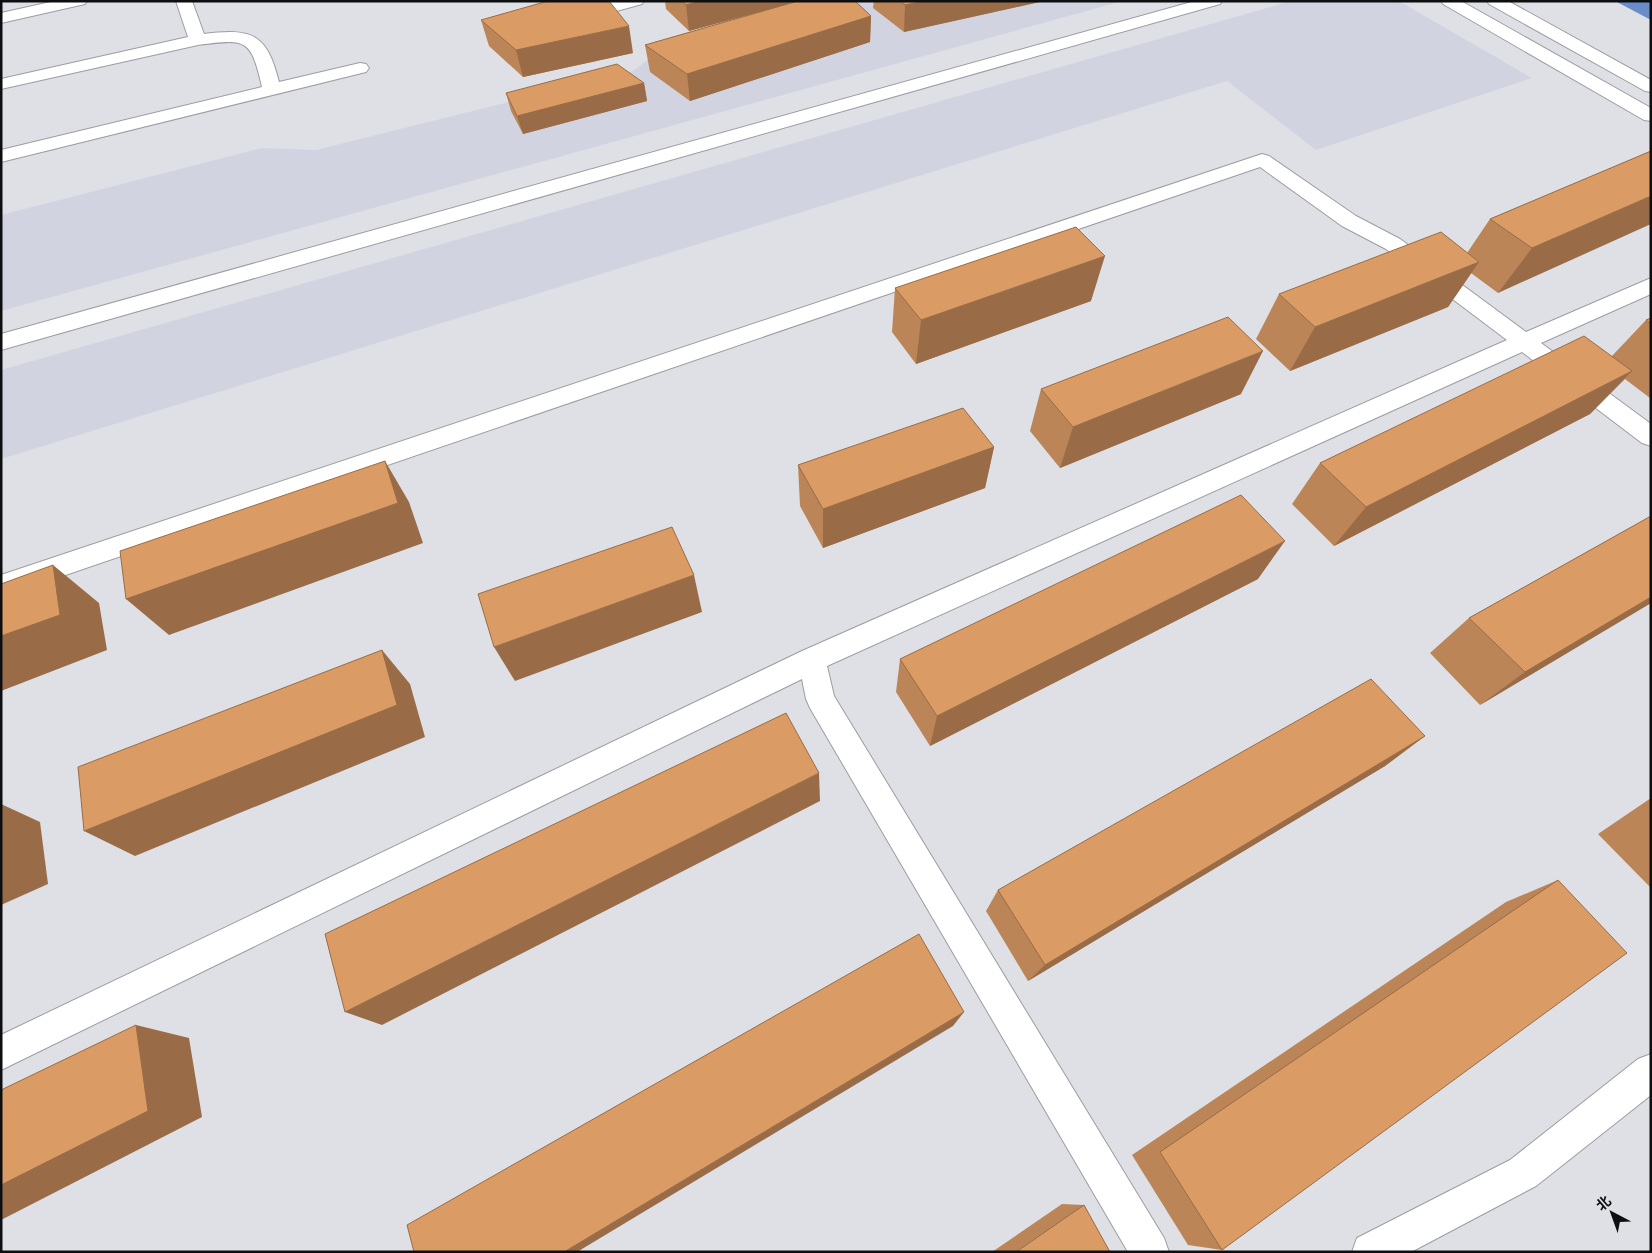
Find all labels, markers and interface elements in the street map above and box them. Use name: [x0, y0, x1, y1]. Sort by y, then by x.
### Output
north arrow: [1587, 1188, 1637, 1238]
text: 北: [1594, 1193, 1614, 1214]

